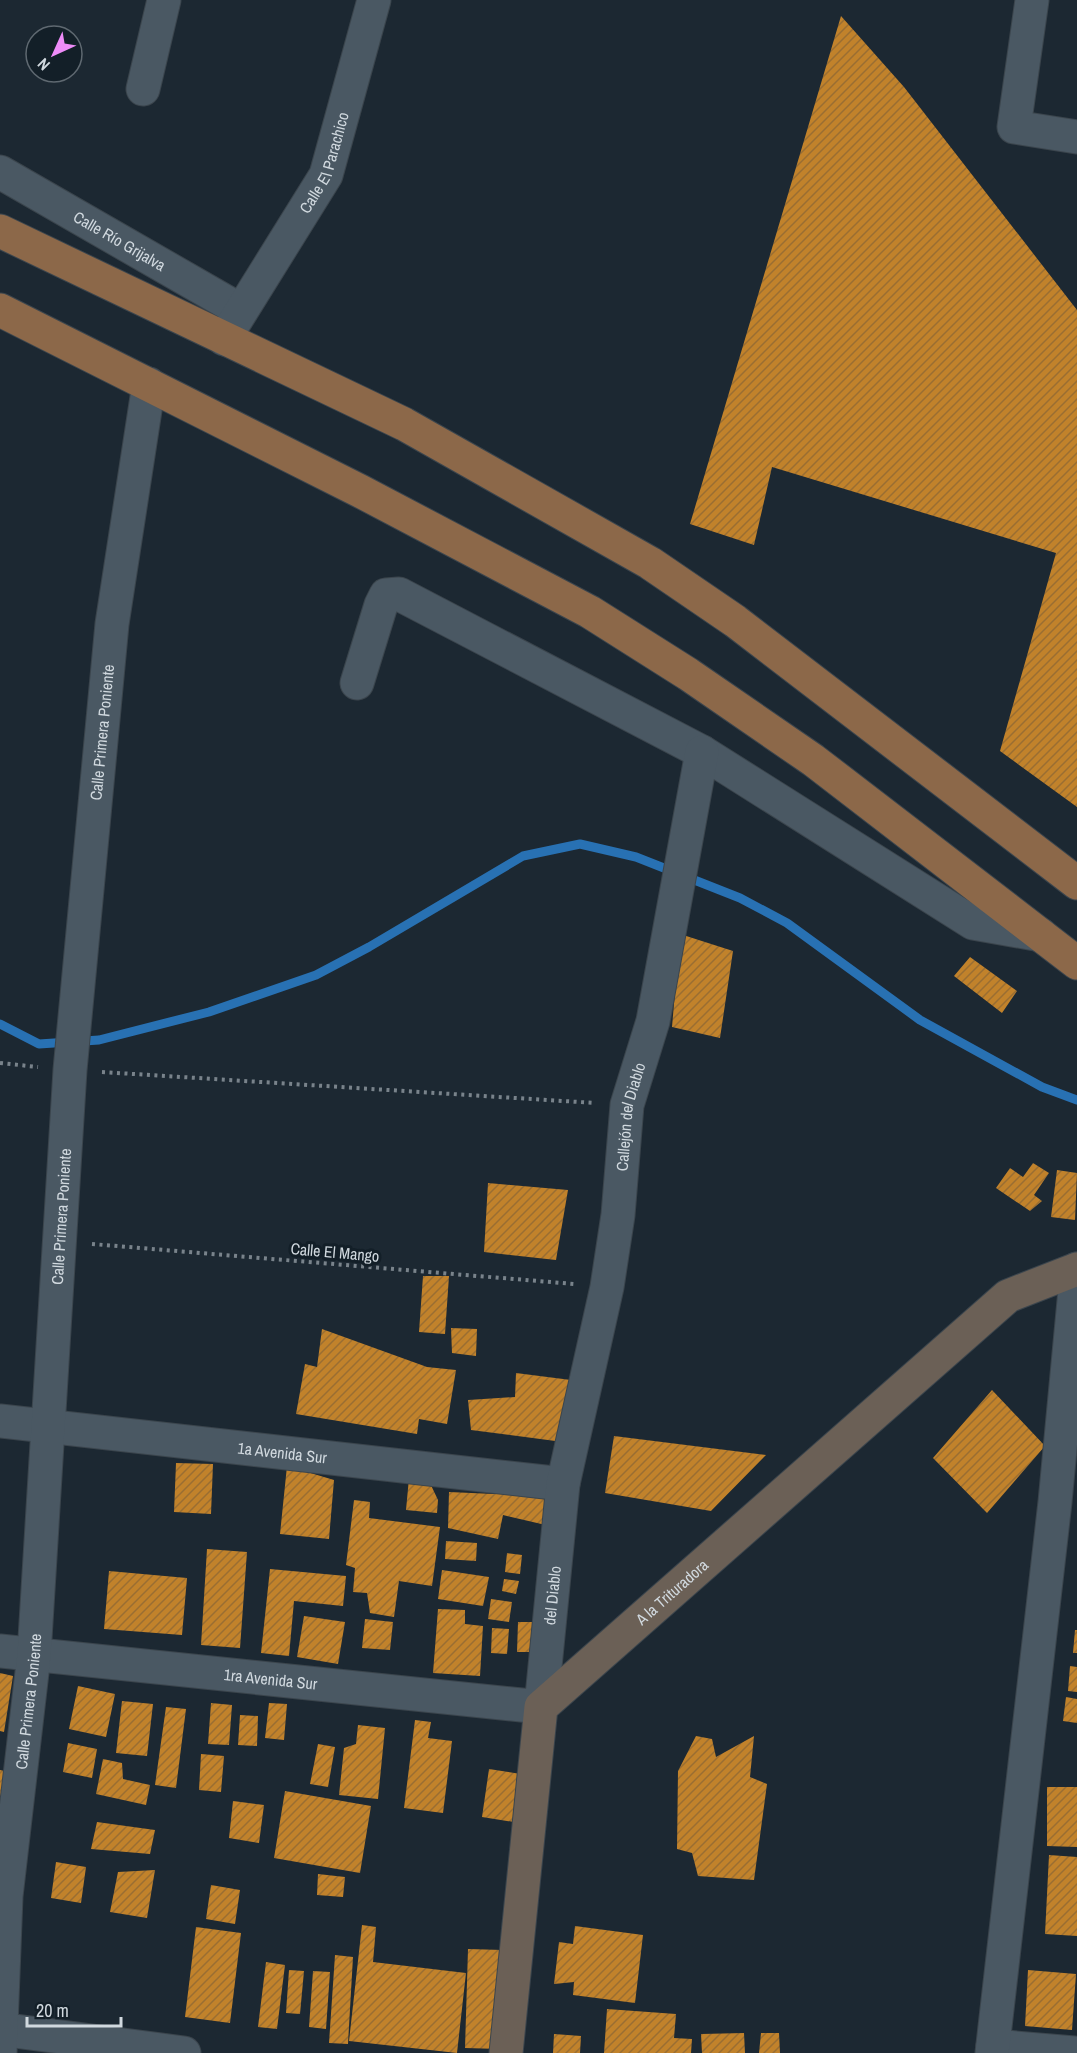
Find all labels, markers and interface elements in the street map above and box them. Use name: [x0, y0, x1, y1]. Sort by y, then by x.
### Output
north arrow: [24, 24, 84, 84]
text: N: [32, 53, 55, 76]
street label: Calle El Parachico: [294, 110, 354, 217]
street label: Calle Río Grijalva: [70, 206, 170, 276]
street label: Calle Primera Poniente: [84, 663, 119, 801]
street label: Callejón del Diablo: [611, 1060, 651, 1172]
street label: Calle Primera Poniente: [46, 1148, 76, 1285]
street label: Calle El Mango: [290, 1237, 380, 1267]
street label: 1a Avenida Sur: [237, 1437, 329, 1469]
street label: A la Trituradora: [630, 1553, 713, 1630]
street label: del Diablo: [538, 1565, 566, 1626]
street label: Calle Primera Poniente: [10, 1633, 46, 1770]
street label: 1ra Avenida Sur: [223, 1663, 319, 1695]
scale bar: [27, 1990, 122, 2028]
text: 20 m: [36, 1998, 69, 2023]

